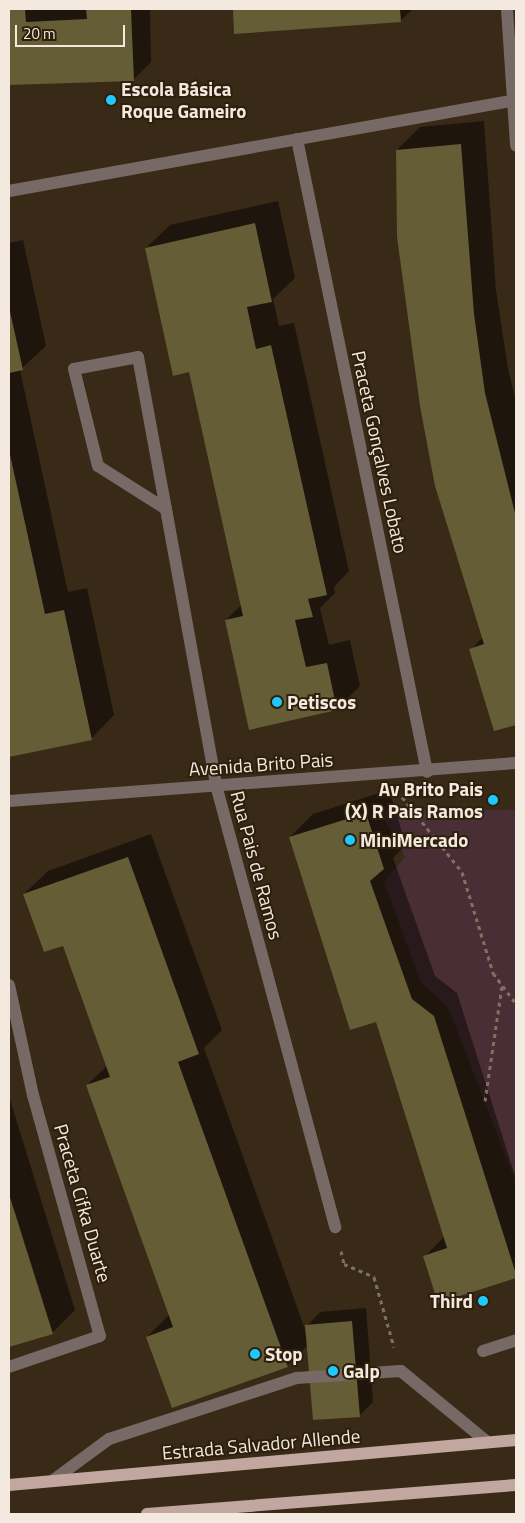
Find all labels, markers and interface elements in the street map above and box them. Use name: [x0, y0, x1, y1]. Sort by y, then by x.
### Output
scale bar: [18, 15, 128, 47]
text: 20 m: [23, 22, 56, 45]
place label: Escola Básica Roque Gameiro: [121, 78, 246, 122]
marker: Escola Básica Roque Gameiro: [105, 94, 117, 106]
street label: Praceta Gonçalves Lobato: [347, 349, 413, 555]
place label: Petiscos: [287, 691, 356, 713]
marker: Petiscos: [271, 696, 283, 708]
street label: Avenida Brito Pais: [188, 748, 334, 780]
place label: Av Brito Pais (X) R Pais Ramos: [345, 778, 483, 822]
street label: Rua Pais de Ramos: [226, 788, 288, 942]
marker: Av Brito Pais (X) R Pais Ramos: [487, 794, 499, 806]
place label: MiniMercado: [360, 829, 468, 851]
marker: MiniMercado: [344, 834, 356, 846]
street label: Praceta Cifka Duarte: [49, 1121, 117, 1285]
place label: Third: [430, 1290, 473, 1312]
marker: Third: [477, 1295, 489, 1307]
place label: Stop: [265, 1343, 303, 1365]
marker: Stop: [249, 1348, 261, 1360]
place label: Galp: [343, 1360, 380, 1382]
marker: Galp: [327, 1365, 339, 1377]
street label: Estrada Salvador Allende: [161, 1424, 361, 1464]

